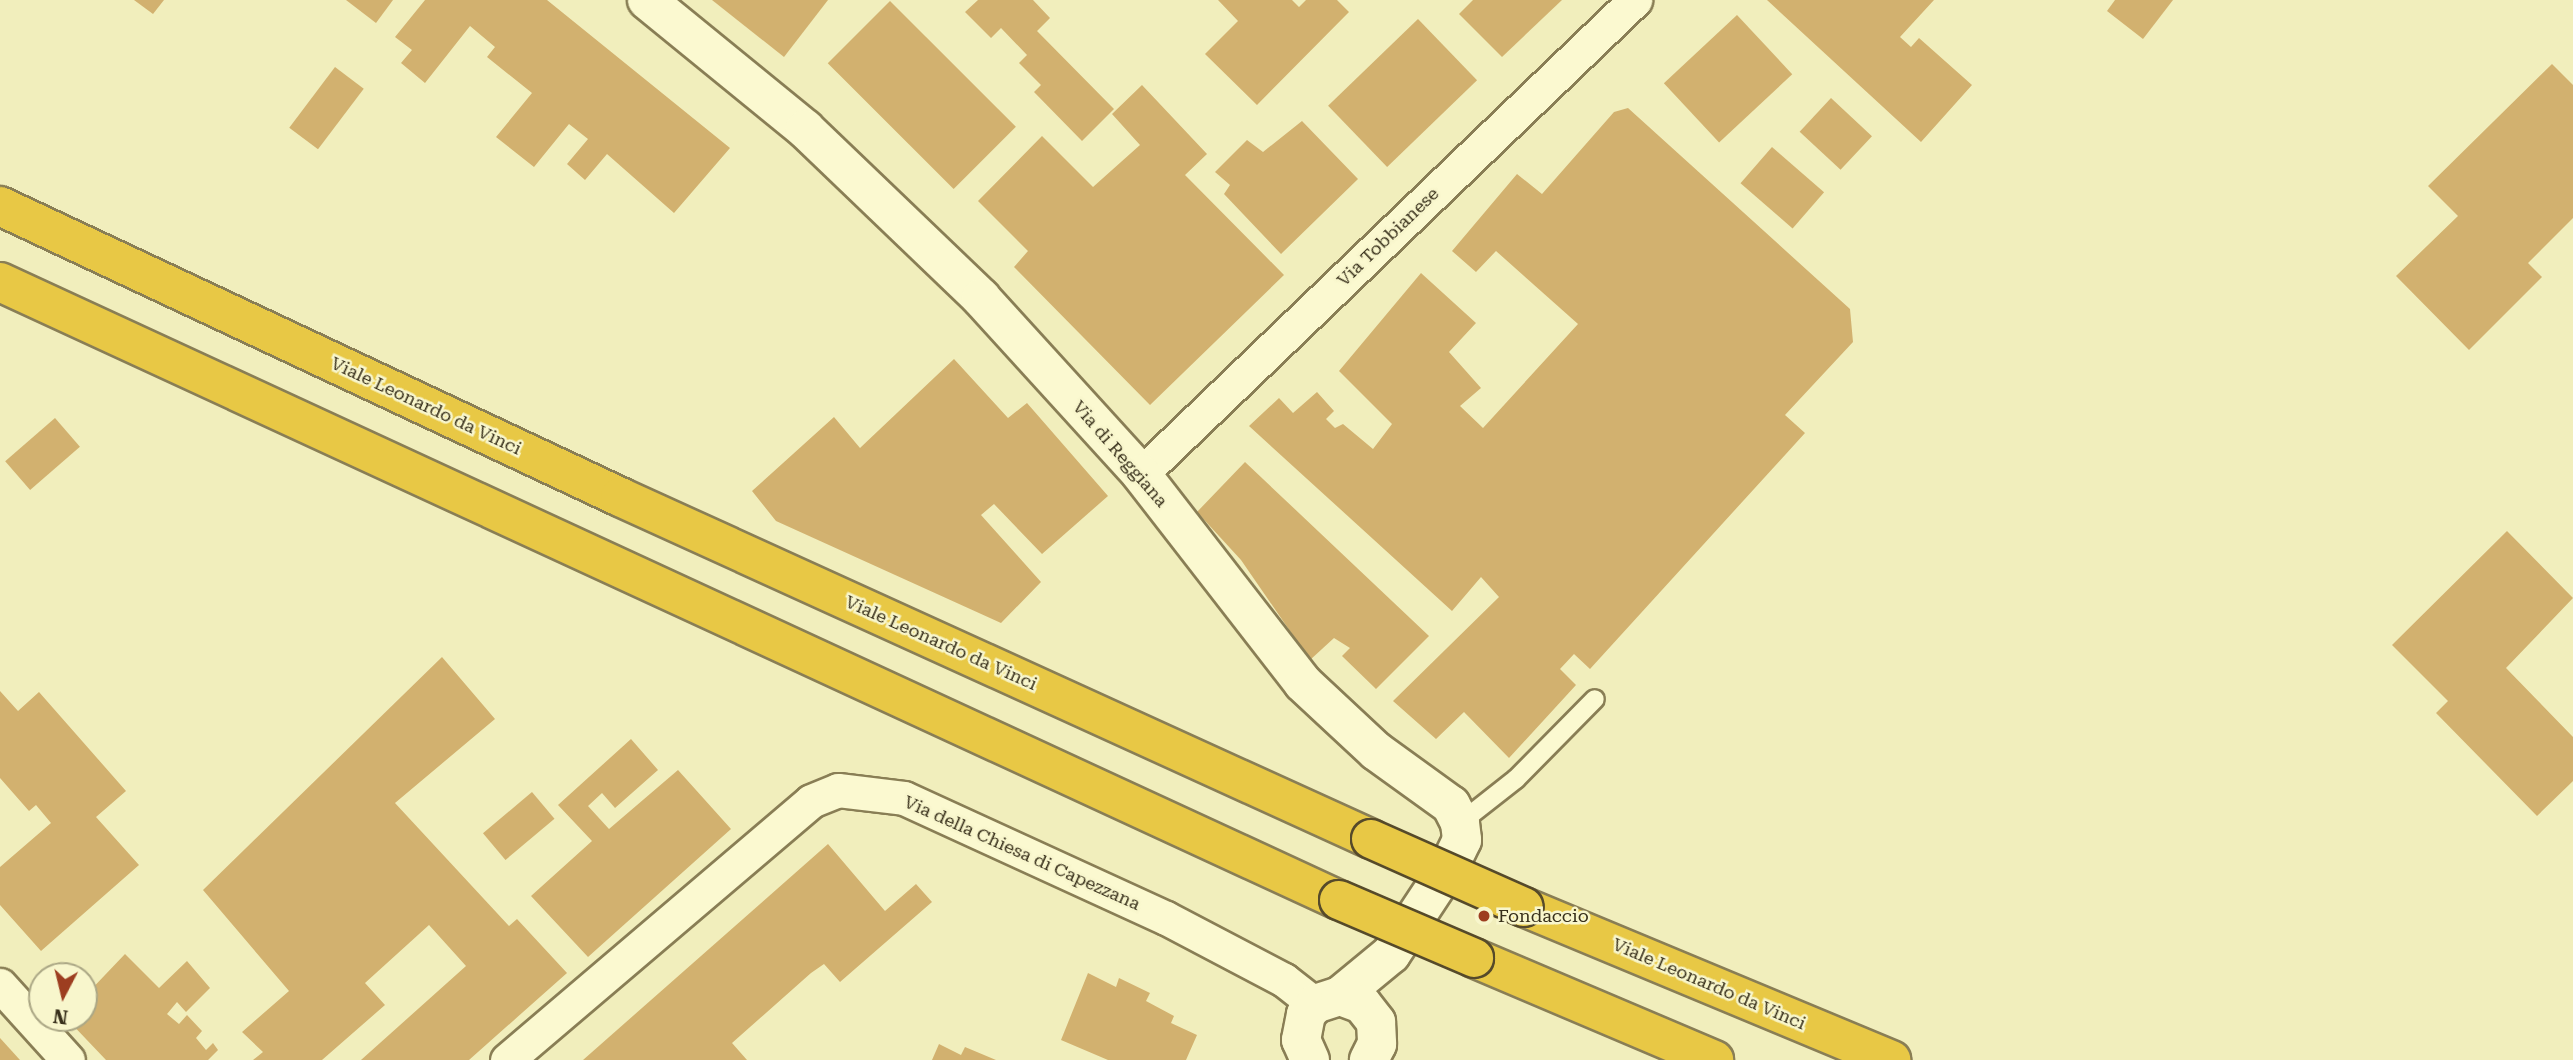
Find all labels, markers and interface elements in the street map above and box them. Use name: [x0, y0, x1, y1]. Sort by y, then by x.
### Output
street label: Via Tobbianese: [1333, 183, 1443, 291]
street label: Viale Leonardo da Vinci: [327, 352, 525, 460]
street label: Via di Reggiana: [1068, 396, 1172, 512]
street label: Viale Leonardo da Vinci: [842, 591, 1040, 695]
street label: Via della Chiesa di Capezzana: [900, 791, 1144, 915]
place label: Fondaccio: [1498, 905, 1589, 927]
marker: Fondaccio: [1476, 908, 1492, 924]
street label: Viale Leonardo da Vinci: [1609, 933, 1809, 1035]
north arrow: [28, 962, 98, 1032]
text: N: [52, 1004, 69, 1029]

